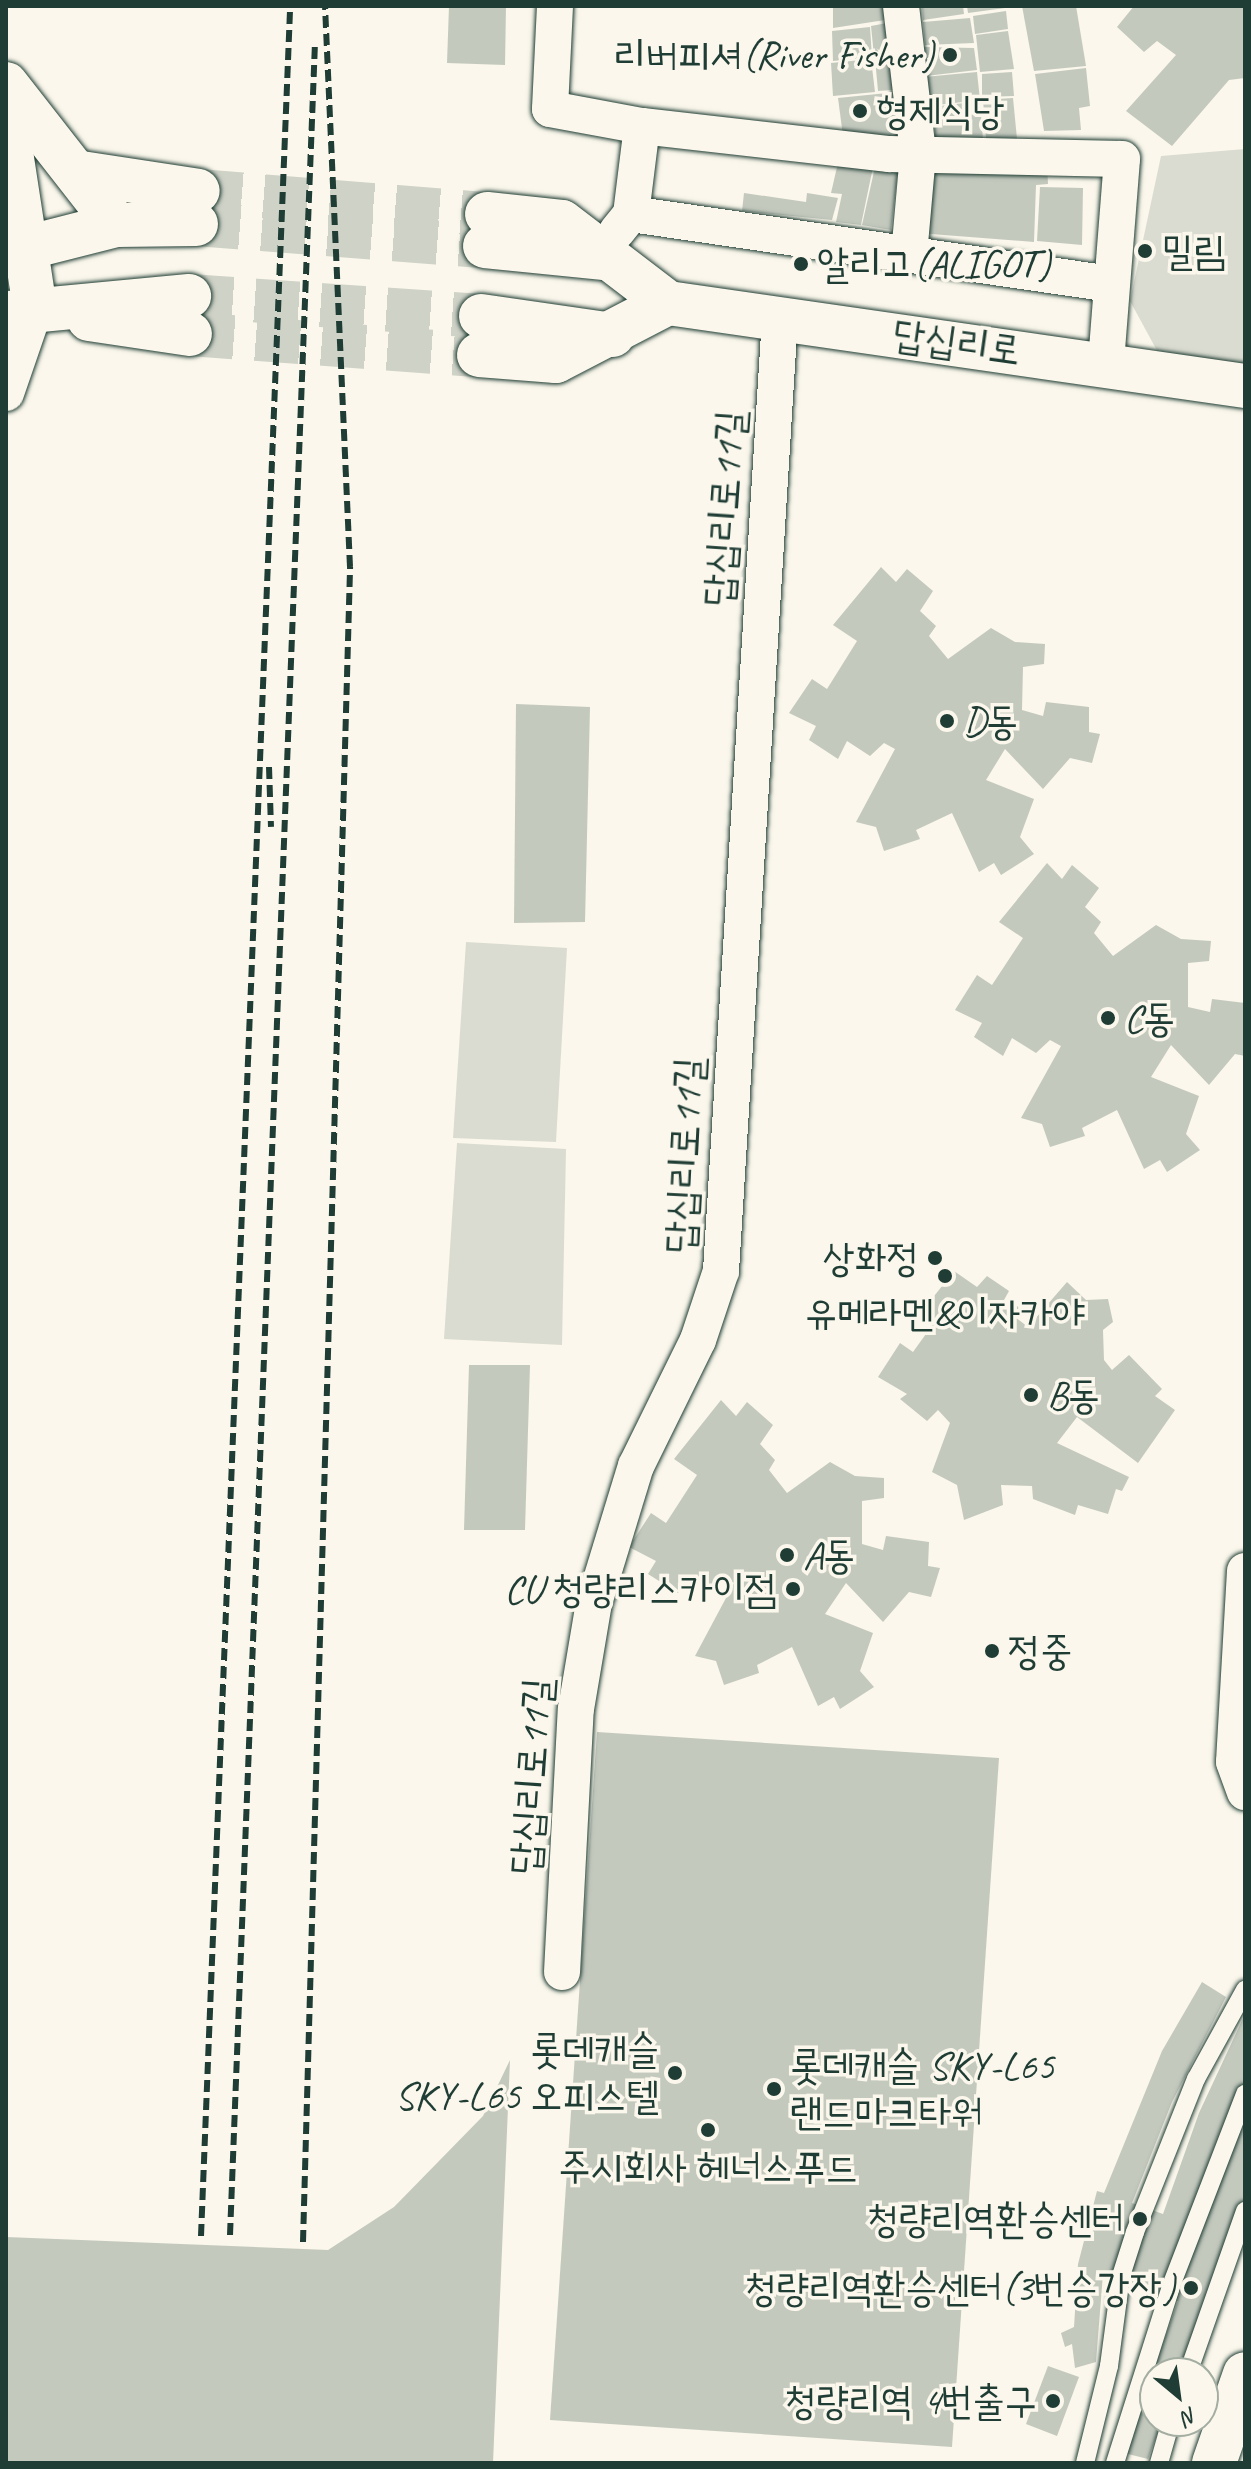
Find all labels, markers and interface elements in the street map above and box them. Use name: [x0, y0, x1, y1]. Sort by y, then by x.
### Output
place label: 리버피셔(River Fisher): [614, 31, 934, 79]
marker: 리버피셔(River Fisher): [941, 46, 959, 64]
place label: 형제식당: [876, 87, 1005, 135]
marker: 형제식당: [851, 102, 869, 120]
place label: 밀림: [1161, 227, 1225, 275]
place label: 알리고(ALIGOT): [817, 240, 1050, 288]
marker: 밀림: [1136, 242, 1154, 260]
marker: 알리고(ALIGOT): [792, 255, 810, 273]
street label: 답십리로: [890, 309, 1024, 375]
street label: 답십리로11길: [693, 408, 755, 608]
place label: D동: [963, 697, 1018, 745]
marker: D동: [938, 712, 956, 730]
place label: C동: [1124, 994, 1175, 1042]
marker: C동: [1099, 1009, 1117, 1027]
street label: 답십리로11길: [655, 1055, 713, 1255]
place label: 상화정: [822, 1234, 919, 1282]
marker: 상화정: [926, 1249, 944, 1267]
marker: 유메라멘&이자카야: [936, 1267, 954, 1285]
place label: 유메라멘&이자카야: [805, 1289, 1085, 1337]
place label: B동: [1047, 1371, 1100, 1419]
marker: B동: [1022, 1386, 1040, 1404]
place label: A동: [803, 1531, 855, 1579]
marker: A동: [778, 1546, 796, 1564]
place label: CU 청량리스카이점: [504, 1565, 777, 1613]
marker: CU 청량리스카이점: [784, 1580, 802, 1598]
place label: 정중: [1008, 1627, 1072, 1675]
marker: 정중: [983, 1642, 1001, 1660]
street label: 답십리로11길: [500, 1676, 562, 1876]
place label: 롯데캐슬 SKY-L65 오피스텔: [395, 2026, 659, 2120]
place label: 롯데캐슬 SKY-L65 랜드마크타워: [790, 2042, 1054, 2136]
marker: 롯데캐슬 SKY-L65 오피스텔: [666, 2064, 684, 2082]
marker: 롯데캐슬 SKY-L65 랜드마크타워: [765, 2080, 783, 2098]
marker: 주시회사 헤너스푸드: [699, 2121, 717, 2139]
place label: 주시회사 헤너스푸드: [558, 2143, 858, 2191]
place label: 청량리역환승센터: [866, 2195, 1124, 2243]
marker: 청량리역환승센터: [1131, 2210, 1149, 2228]
place label: 청량리역환승센터(3번승강장): [744, 2264, 1175, 2312]
marker: 청량리역환승센터(3번승강장): [1182, 2279, 1200, 2297]
north arrow: [1139, 2357, 1219, 2437]
place label: 청량리역 4번출구: [784, 2377, 1037, 2425]
marker: 청량리역 4번출구: [1044, 2392, 1062, 2410]
text: N: [1177, 2401, 1202, 2432]

